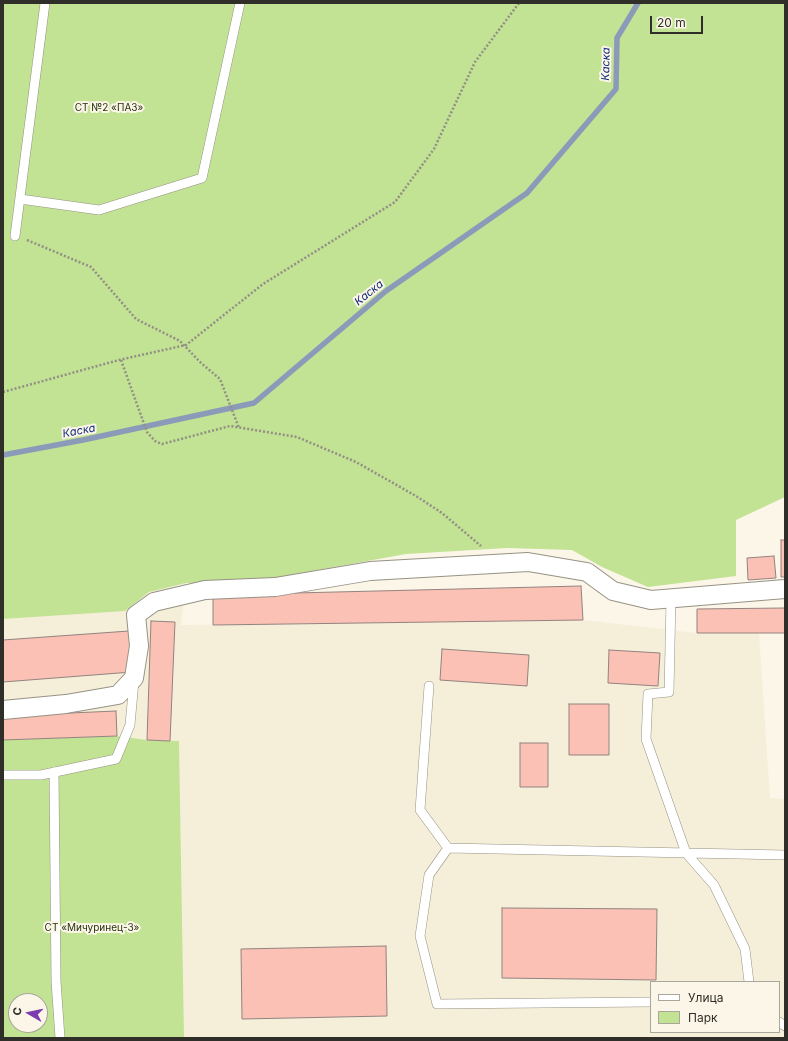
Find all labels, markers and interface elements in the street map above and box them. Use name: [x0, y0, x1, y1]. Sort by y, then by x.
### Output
scale bar: [652, 8, 705, 34]
text: 20 m: [657, 15, 686, 30]
water label: Каска: [599, 47, 613, 81]
park label: СТ №2 «ПАЗ»: [75, 102, 143, 114]
water label: Каска: [352, 277, 386, 309]
water label: Каска: [61, 421, 97, 441]
park label: СТ «Мичуринец-3»: [45, 922, 139, 934]
legend: [650, 981, 780, 1033]
text: Улица: [688, 990, 723, 1005]
north arrow: [8, 993, 48, 1033]
text: С: [10, 1006, 25, 1016]
text: Парк: [688, 1010, 718, 1025]

